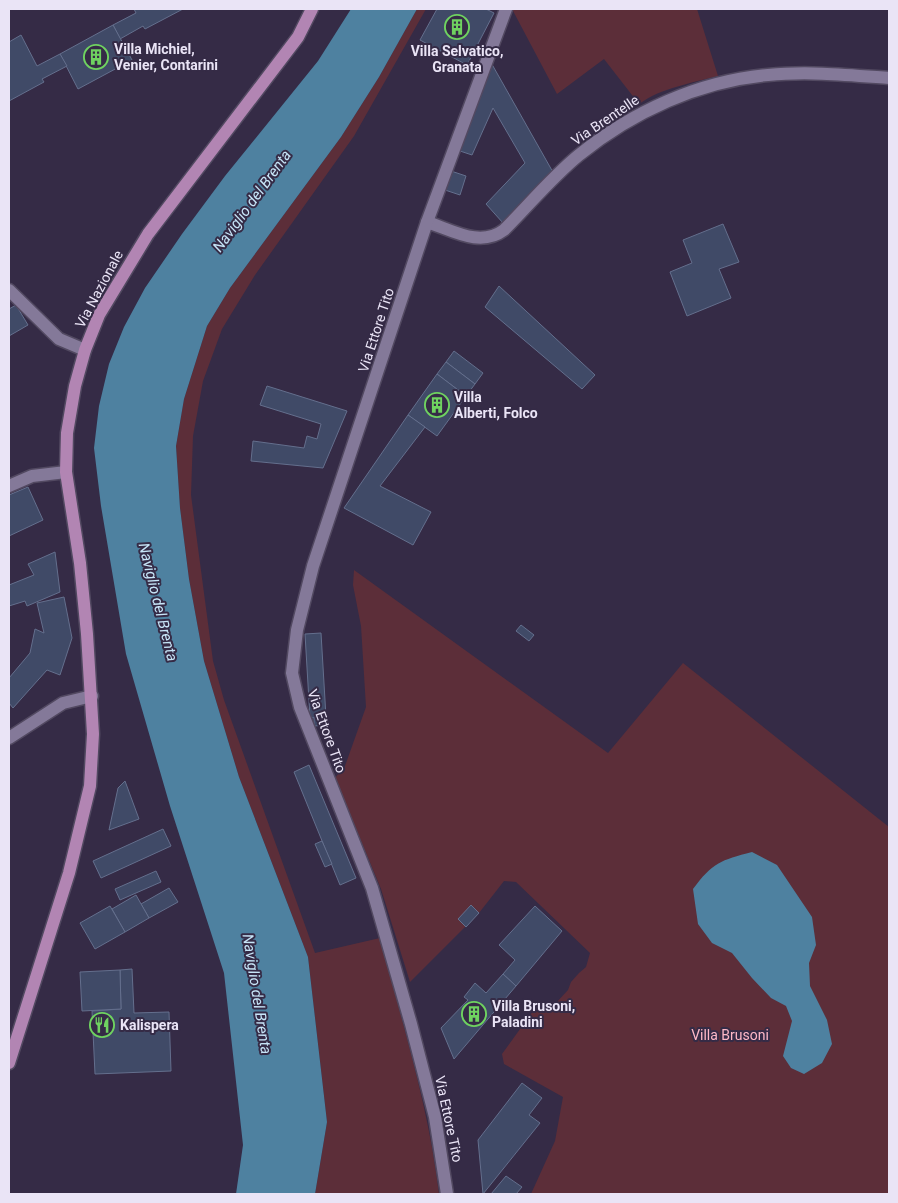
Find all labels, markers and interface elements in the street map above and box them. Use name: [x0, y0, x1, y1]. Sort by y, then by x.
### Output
building icon: Villa Selvatico, Granata: [444, 14, 470, 40]
place label: Villa Michiel, Venier, Contarini: [114, 41, 218, 73]
place label: Villa Selvatico, Granata: [411, 43, 503, 75]
building icon: Villa Michiel, Venier, Contarini: [83, 44, 109, 70]
street label: Via Brentelle: [568, 92, 642, 148]
water label: Naviglio del Brenta: [209, 147, 295, 255]
street label: Via Nazionale: [72, 247, 126, 331]
street label: Via Ettore Tito: [355, 286, 397, 374]
place label: Villa Alberti, Folco: [454, 389, 538, 421]
building icon: Villa Alberti, Folco: [424, 392, 450, 418]
water label: Naviglio del Brenta: [135, 541, 181, 663]
street label: Via Ettore Tito: [304, 687, 350, 775]
water label: Naviglio del Brenta: [239, 933, 275, 1055]
place label: Villa Brusoni, Paladini: [492, 998, 575, 1030]
building icon: Villa Brusoni, Paladini: [461, 1001, 487, 1027]
restaurant icon: Kalispera: [89, 1012, 115, 1038]
place label: Kalispera: [120, 1017, 179, 1033]
park label: Villa Brusoni: [691, 1027, 769, 1043]
street label: Via Ettore Tito: [432, 1074, 466, 1164]

